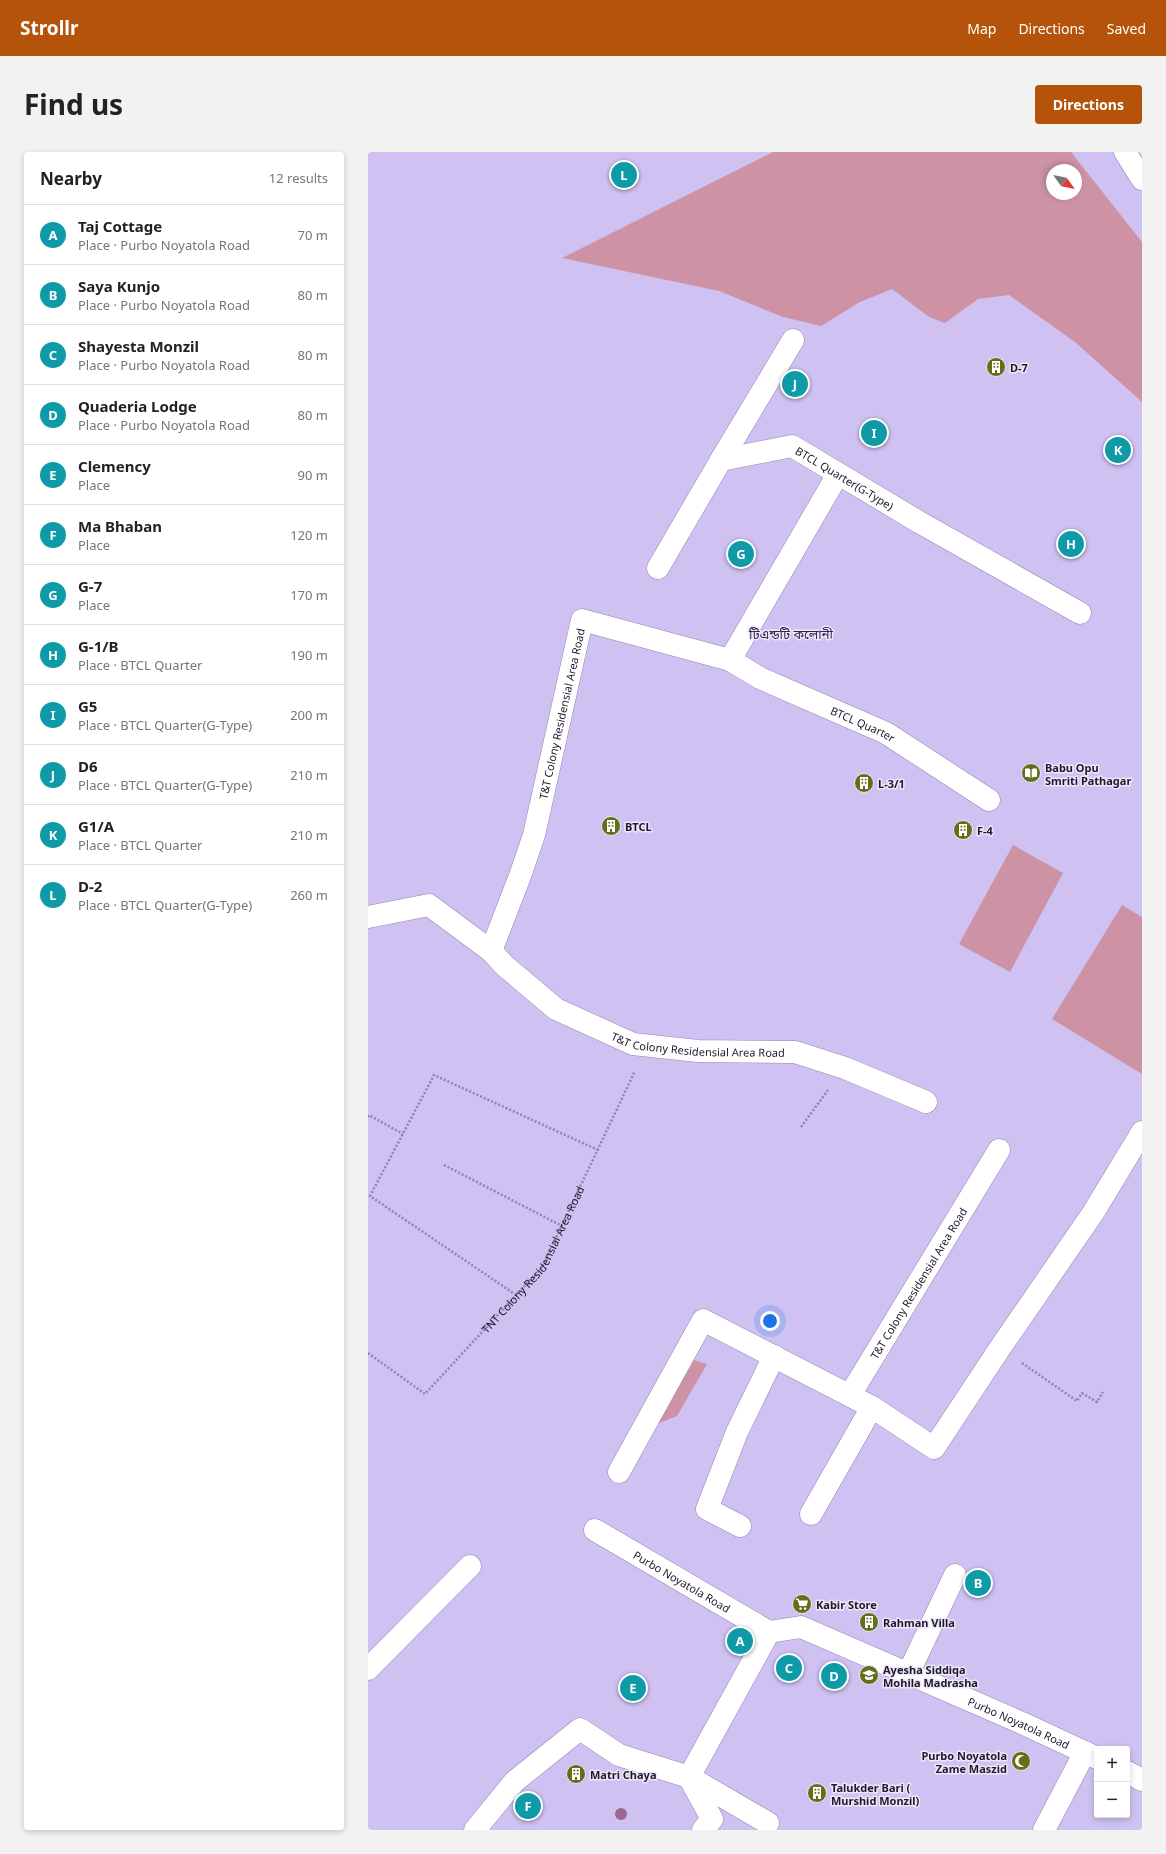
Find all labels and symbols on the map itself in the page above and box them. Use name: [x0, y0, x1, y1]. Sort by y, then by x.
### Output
pin: L: [611, 160, 637, 190]
north arrow: [1046, 164, 1082, 200]
building icon: D-7: [985, 356, 1007, 378]
place label: D-7: [1010, 360, 1028, 375]
pin: J: [782, 369, 808, 399]
pin: I: [861, 418, 887, 448]
pin: K: [1105, 435, 1131, 465]
street label: BTCL Quarter(G-Type): [793, 442, 897, 513]
pin: H: [1058, 529, 1084, 559]
pin: G: [728, 539, 754, 569]
district label: টিএন্ডটি কলোনী: [748, 625, 833, 643]
street label: T&T Colony Residensial Area Road: [535, 627, 587, 801]
street label: BTCL Quarter: [828, 702, 899, 745]
place label: Babu Opu Smriti Pathagar: [1045, 760, 1131, 788]
library icon: Babu Opu Smriti Pathagar: [1020, 762, 1042, 784]
building icon: L-3/1: [853, 772, 875, 794]
place label: L-3/1: [878, 776, 905, 791]
building icon: BTCL: [600, 815, 622, 837]
place label: BTCL: [625, 819, 652, 834]
building icon: F-4: [952, 819, 974, 841]
place label: F-4: [977, 823, 994, 838]
street label: T&T Colony Residensial Area Road: [609, 1028, 785, 1059]
street label: TNT Colony Residensial Area Road: [478, 1183, 587, 1336]
street label: T&T Colony Residensial Area Road: [866, 1205, 970, 1362]
your location: [760, 1311, 780, 1331]
street label: Purbo Noyatola Road: [631, 1547, 733, 1615]
pin: B: [965, 1568, 991, 1598]
supermarket icon: Kabir Store: [791, 1593, 813, 1615]
place label: Kabir Store: [816, 1597, 877, 1612]
building icon: Rahman Villa: [858, 1611, 880, 1633]
place label: Rahman Villa: [883, 1615, 955, 1630]
pin: A: [727, 1626, 753, 1656]
pin: C: [776, 1653, 802, 1683]
pin: D: [821, 1661, 847, 1691]
place label: Ayesha Siddiqa Mohila Madrasha: [883, 1662, 978, 1690]
school or university icon: Ayesha Siddiqa Mohila Madrasha: [858, 1664, 880, 1686]
pin: E: [620, 1673, 646, 1703]
street label: Purbo Noyatola Road: [966, 1693, 1072, 1752]
place label: Purbo Noyatola Zame Maszid: [921, 1748, 1007, 1776]
mosque icon: Purbo Noyatola Zame Maszid: [1010, 1750, 1032, 1772]
building icon: Matri Chaya: [565, 1763, 587, 1785]
place label: Matri Chaya: [590, 1767, 656, 1782]
place label: Talukder Bari ( Murshid Monzil): [831, 1780, 920, 1808]
building icon: Talukder Bari ( Murshid Monzil): [806, 1782, 828, 1804]
pin: F: [515, 1791, 541, 1821]

